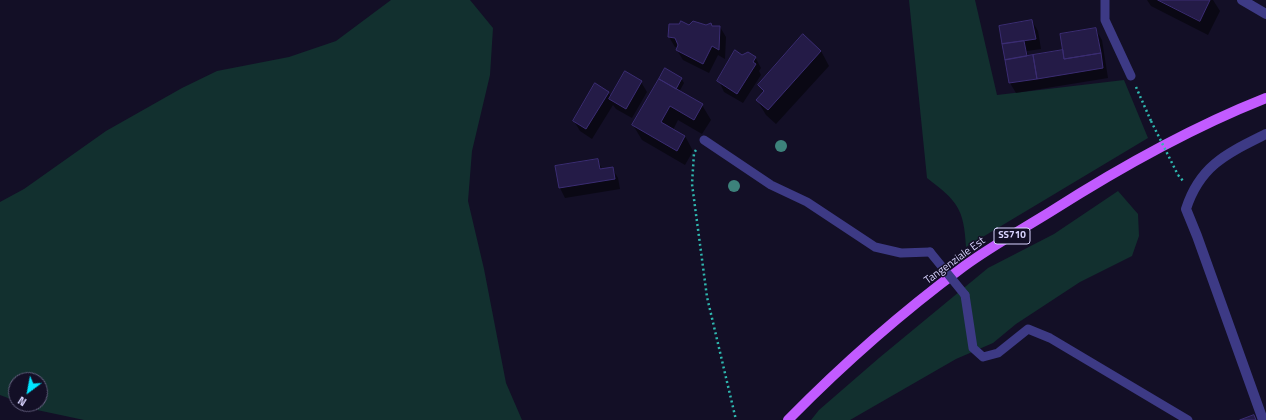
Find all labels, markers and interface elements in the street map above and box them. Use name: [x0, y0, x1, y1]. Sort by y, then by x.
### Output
road number: SS710: [994, 228, 1030, 244]
street label: Tangenziale Est: [922, 235, 988, 287]
north arrow: [8, 372, 48, 412]
text: N: [15, 393, 30, 410]

